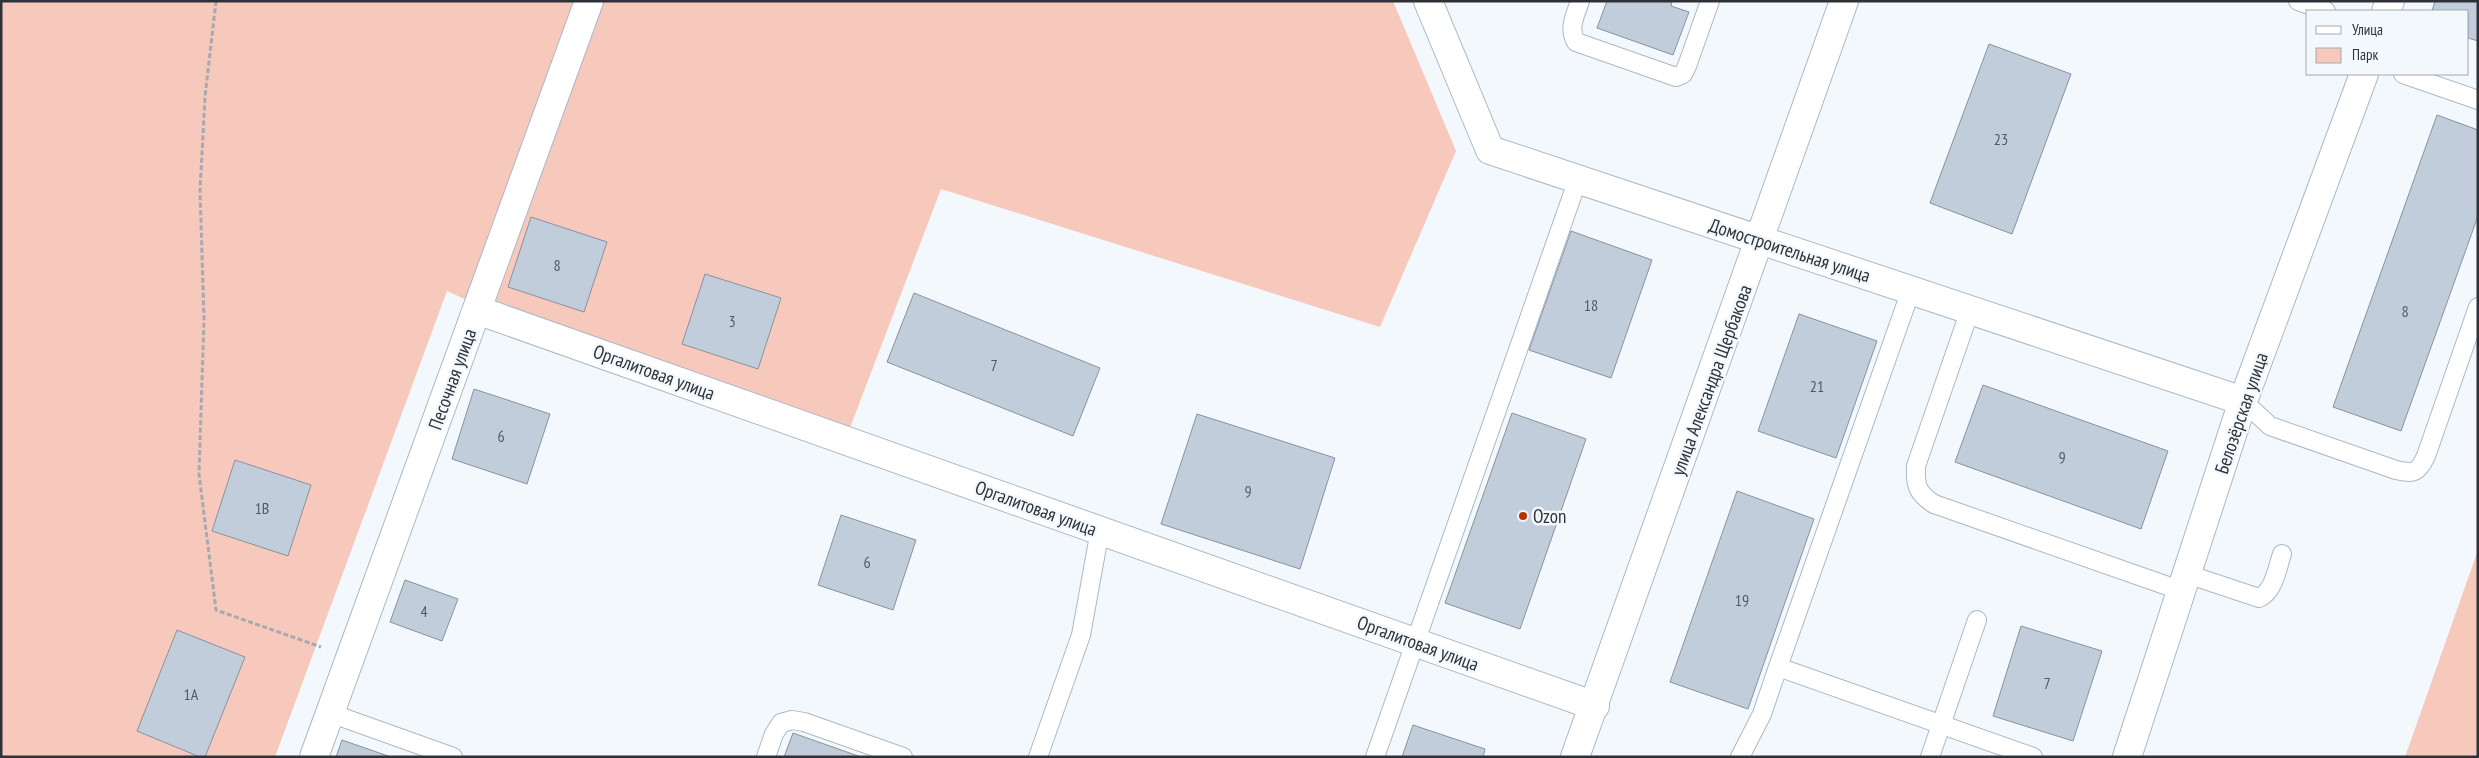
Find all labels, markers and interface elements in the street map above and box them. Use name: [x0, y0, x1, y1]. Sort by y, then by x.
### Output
legend: [2306, 10, 2469, 75]
text: Улица: [2352, 20, 2383, 39]
text: Парк: [2352, 45, 2378, 64]
house number: 23: [1994, 129, 2008, 149]
street label: Домостроительная улица: [1706, 213, 1874, 287]
house number: 8: [553, 255, 561, 275]
street label: улица Александра Щербакова: [1665, 281, 1757, 479]
house number: 18: [1584, 295, 1598, 315]
house number: 8: [2401, 301, 2409, 321]
house number: 3: [728, 311, 736, 331]
street label: Песочная улица: [423, 325, 481, 433]
street label: Оргалитовая улица: [590, 339, 718, 405]
street label: Белозёрская улица: [2209, 349, 2273, 477]
house number: 7: [990, 355, 998, 375]
house number: 21: [1810, 376, 1824, 396]
house number: 6: [497, 426, 505, 446]
house number: 9: [2058, 447, 2066, 467]
street label: Оргалитовая улица: [972, 475, 1100, 541]
house number: 9: [1244, 481, 1252, 501]
house number: 1В: [255, 498, 269, 518]
place label: Ozon: [1533, 504, 1566, 528]
marker: Ozon: [1517, 510, 1529, 522]
house number: 6: [863, 552, 871, 572]
house number: 19: [1735, 590, 1749, 610]
house number: 4: [420, 601, 428, 621]
street label: Оргалитовая улица: [1354, 610, 1482, 676]
house number: 7: [2043, 673, 2051, 693]
house number: 1А: [184, 684, 199, 704]

